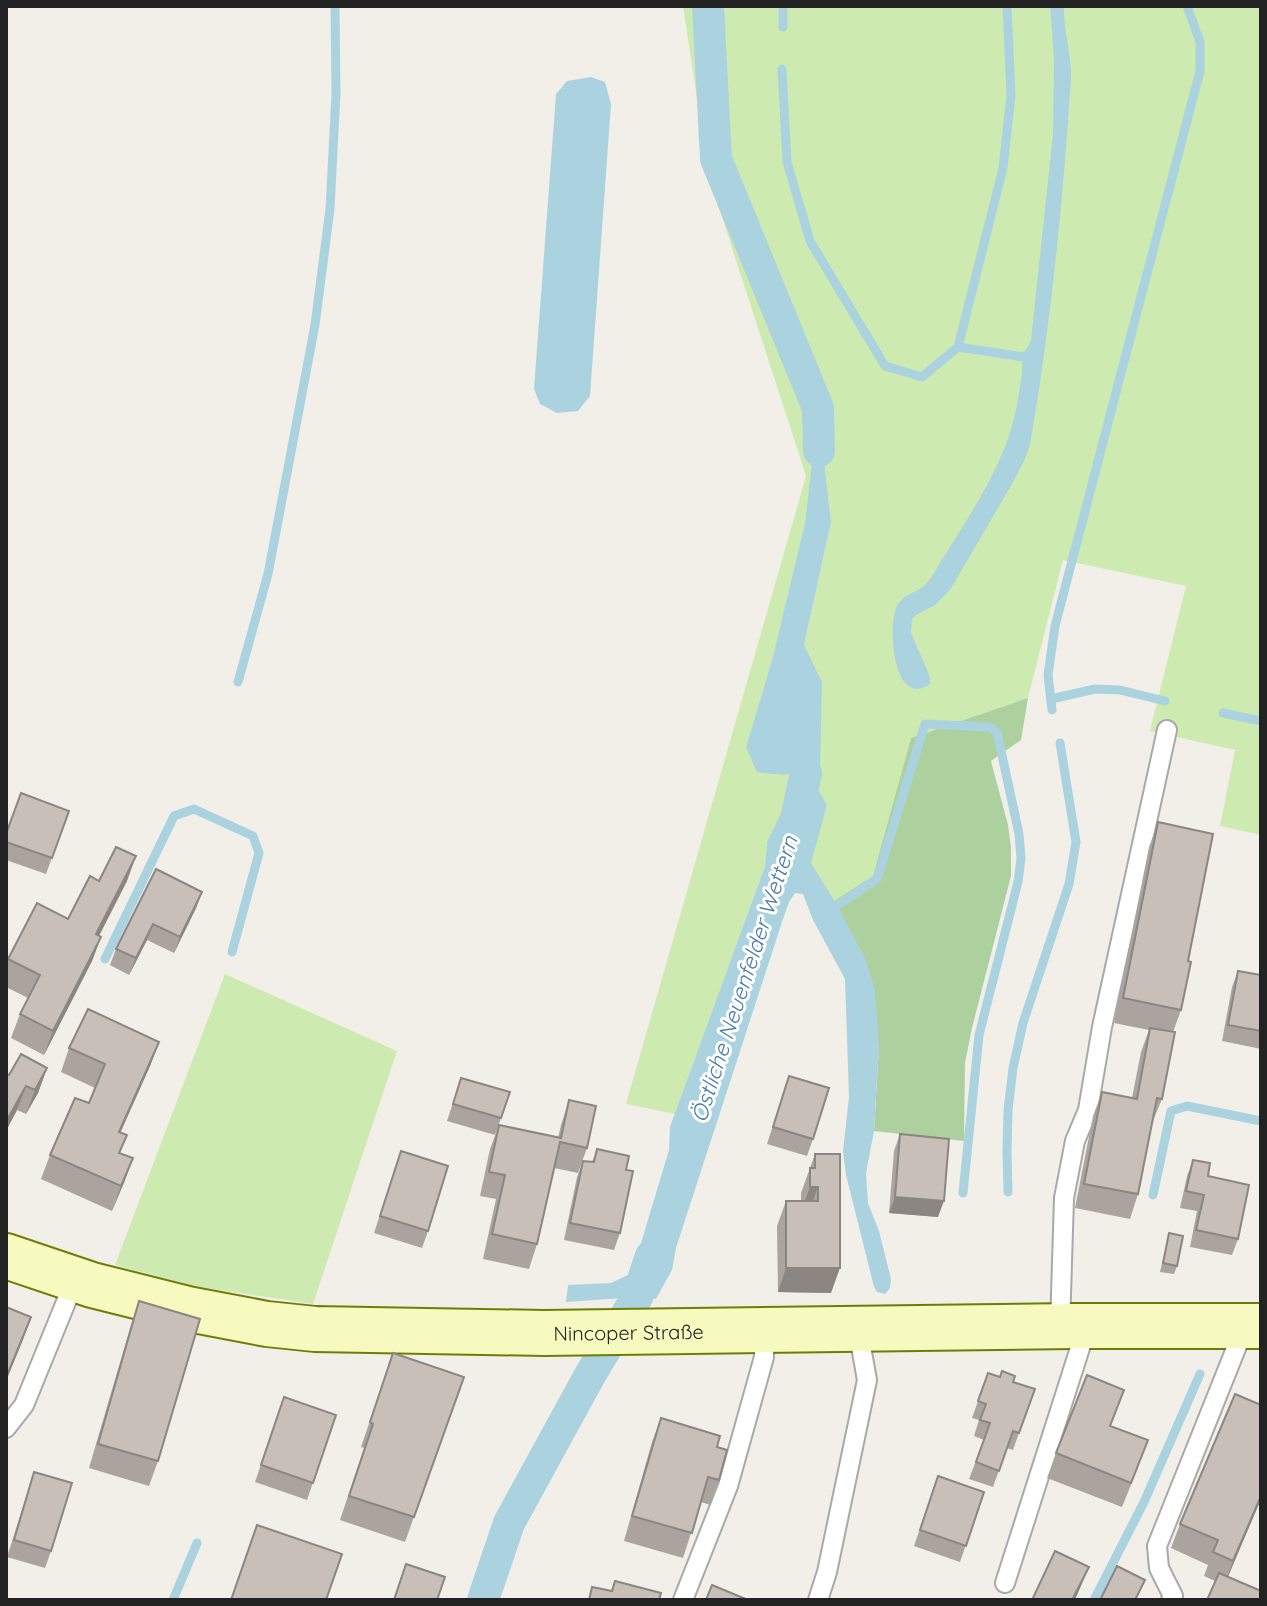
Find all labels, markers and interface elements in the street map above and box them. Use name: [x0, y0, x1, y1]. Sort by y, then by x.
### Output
water label: Östliche Neuenfelder Wettern: [684, 831, 804, 1126]
street label: Nincoper Straße: [553, 1318, 704, 1345]

